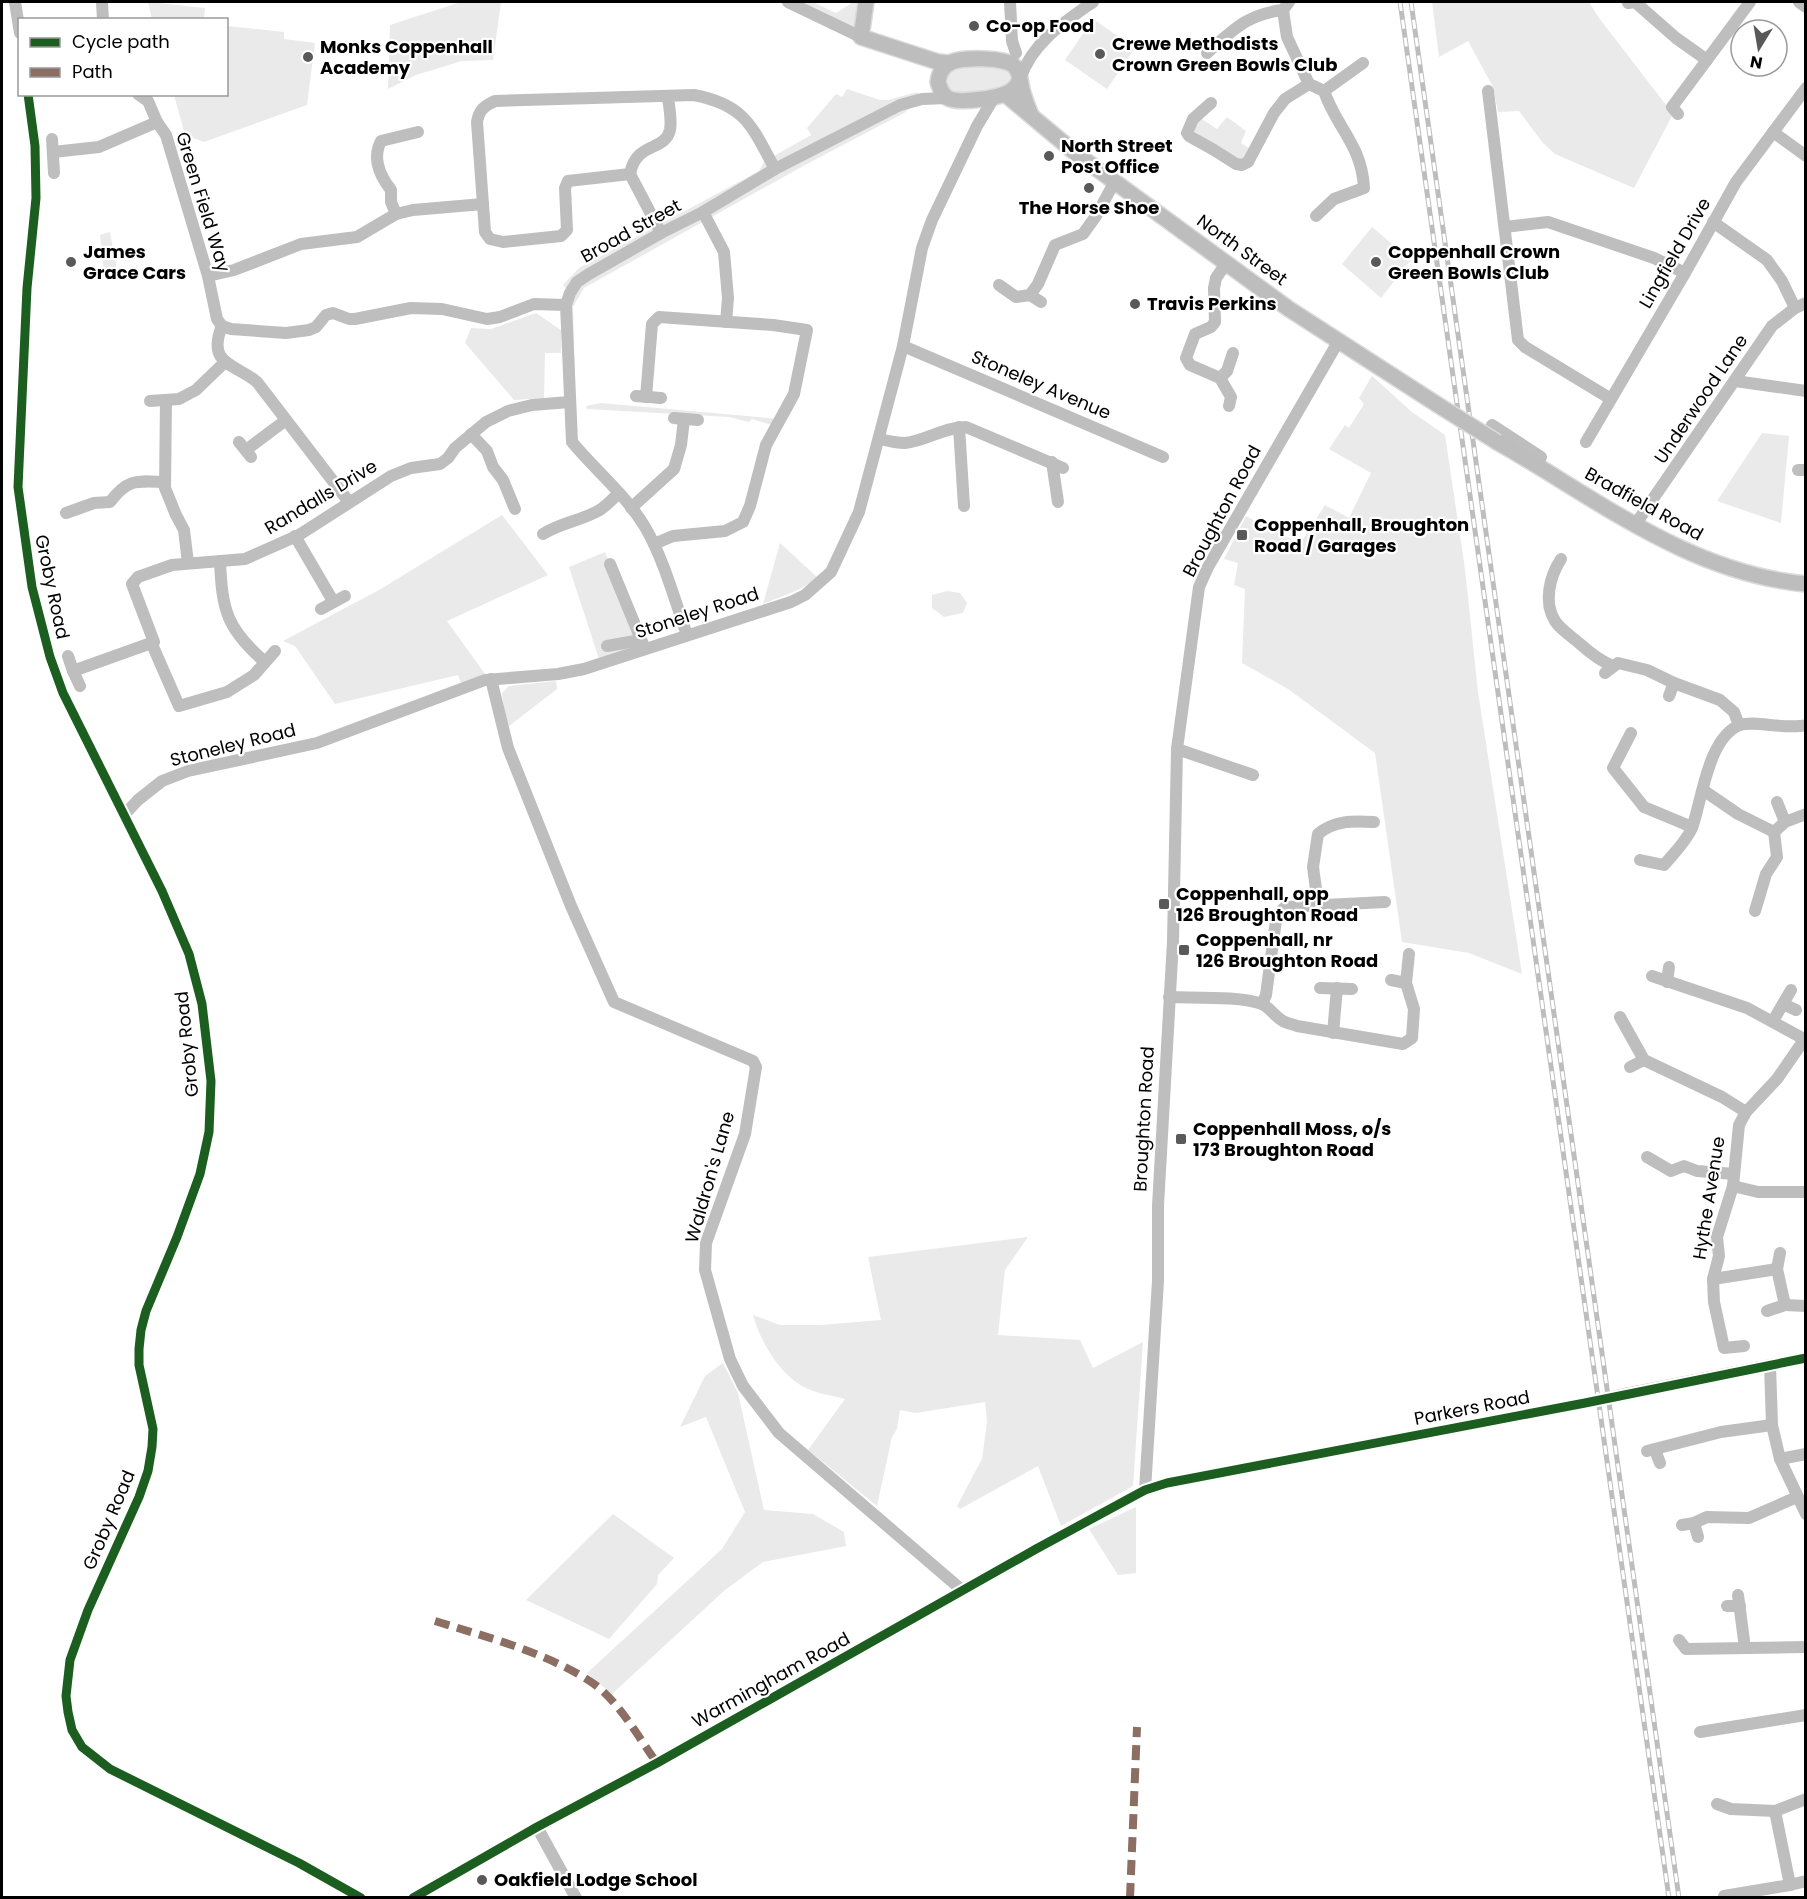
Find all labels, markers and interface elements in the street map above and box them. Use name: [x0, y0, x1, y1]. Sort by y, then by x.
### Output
place label: Co-op Food: [986, 13, 1094, 38]
legend: [18, 18, 228, 96]
north arrow: [1729, 18, 1789, 78]
marker: Co-op Food: [967, 19, 981, 33]
text: Cycle path: [72, 29, 170, 54]
place label: Crewe Methodists Crown Green Bowls Club: [1112, 31, 1337, 77]
place label: Monks Coppenhall Academy: [320, 34, 493, 80]
marker: Crewe Methodists Crown Green Bowls Club: [1093, 47, 1107, 61]
marker: Monks Coppenhall Academy: [301, 50, 315, 64]
text: N: [1748, 50, 1764, 75]
text: Path: [72, 59, 113, 84]
street label: Green Field Way: [170, 129, 237, 275]
place label: North Street Post Office: [1061, 133, 1173, 179]
marker: North Street Post Office: [1042, 149, 1056, 163]
marker: The Horse Shoe: [1082, 181, 1096, 195]
street label: Broad Street: [576, 193, 685, 268]
street label: Lingfield Drive: [1633, 193, 1716, 313]
place label: The Horse Shoe: [1019, 195, 1159, 220]
street label: North Street: [1192, 208, 1293, 291]
place label: James Grace Cars: [83, 239, 186, 285]
place label: Coppenhall Crown Green Bowls Club: [1388, 239, 1560, 285]
marker: James Grace Cars: [64, 255, 78, 269]
marker: Coppenhall Crown Green Bowls Club: [1369, 255, 1383, 269]
place label: Travis Perkins: [1147, 291, 1277, 316]
marker: Travis Perkins: [1128, 297, 1142, 311]
street label: Underwood Lane: [1648, 329, 1753, 468]
street label: Stoneley Avenue: [968, 344, 1115, 425]
street label: Broughton Road: [1176, 441, 1267, 581]
street label: Randalls Drive: [260, 453, 382, 540]
street label: Bradfield Road: [1581, 461, 1708, 546]
place label: Coppenhall, Broughton Road / Garages: [1254, 512, 1469, 558]
marker: Coppenhall, Broughton Road / Garages: [1235, 528, 1249, 542]
street label: Groby Road: [29, 532, 76, 641]
street label: Stoneley Road: [632, 581, 762, 644]
street label: Stoneley Road: [167, 717, 298, 772]
place label: Coppenhall, opp 126 Broughton Road: [1176, 881, 1358, 927]
marker: Coppenhall, opp 126 Broughton Road: [1157, 897, 1171, 911]
place label: Coppenhall, nr 126 Broughton Road: [1196, 927, 1378, 973]
marker: Coppenhall, nr 126 Broughton Road: [1177, 943, 1191, 957]
street label: Groby Road: [169, 990, 204, 1098]
street label: Broughton Road: [1127, 1046, 1160, 1192]
street label: Waldron's Lane: [679, 1108, 740, 1246]
place label: Coppenhall Moss, o/s 173 Broughton Road: [1193, 1116, 1391, 1162]
marker: Coppenhall Moss, o/s 173 Broughton Road: [1174, 1132, 1188, 1146]
street label: Hythe Avenue: [1686, 1135, 1731, 1261]
street label: Parkers Road: [1412, 1384, 1532, 1431]
street label: Groby Road: [76, 1466, 141, 1574]
street label: Warmingham Road: [687, 1626, 854, 1733]
place label: Oakfield Lodge School: [494, 1867, 697, 1892]
marker: Oakfield Lodge School: [475, 1873, 489, 1887]

